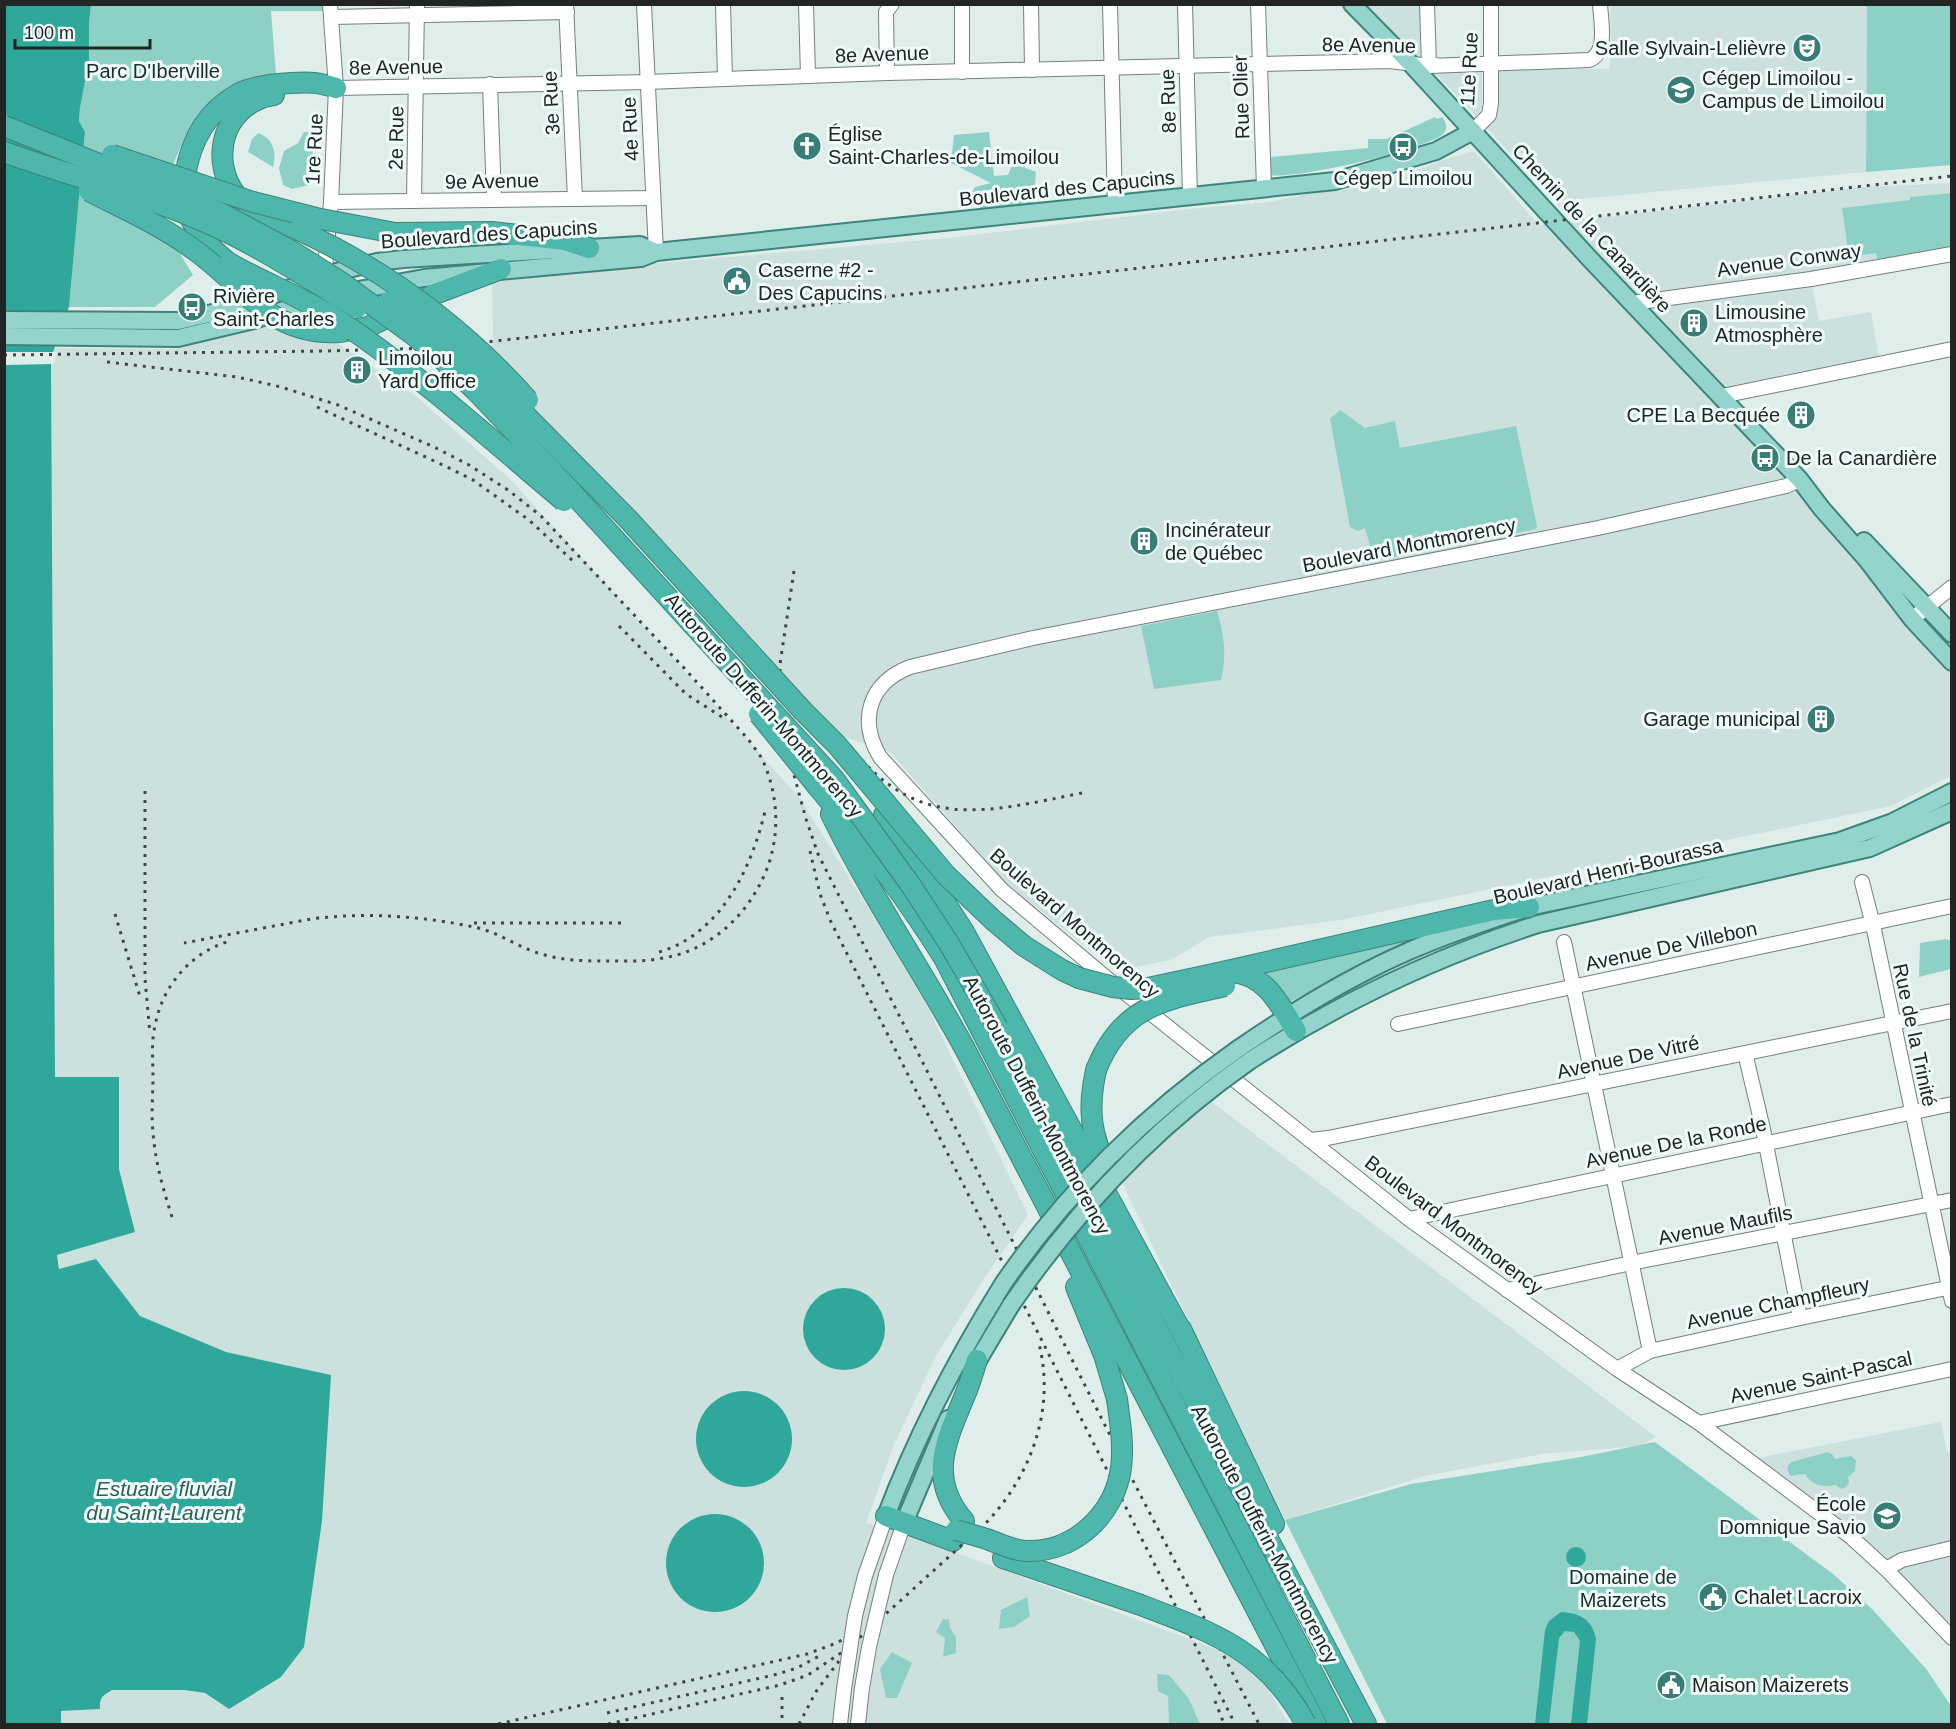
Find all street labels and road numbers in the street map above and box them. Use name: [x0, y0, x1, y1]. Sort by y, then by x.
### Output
street label: 11e Rue: [1456, 31, 1482, 107]
street label: 8e Avenue: [1322, 33, 1416, 57]
street label: 8e Avenue: [835, 41, 929, 67]
street label: Rue Olier: [1229, 54, 1253, 140]
street label: 8e Avenue: [349, 55, 443, 79]
street label: 8e Rue: [1156, 68, 1180, 134]
street label: 3e Rue: [538, 70, 564, 136]
street label: 4e Rue: [617, 96, 643, 162]
street label: 2e Rue: [384, 106, 408, 170]
street label: 1re Rue: [301, 113, 327, 185]
street label: Chemin de la Canardière: [1508, 139, 1676, 317]
street label: Boulevard des Capucins: [958, 166, 1176, 210]
street label: 9e Avenue: [445, 169, 539, 193]
street label: Boulevard des Capucins: [380, 215, 598, 253]
street label: Avenue Conway: [1716, 239, 1862, 281]
street label: Boulevard Montmorency: [1301, 514, 1517, 576]
street label: Autoroute Dufferin-Montmorency: [661, 588, 867, 822]
street label: Boulevard Henri-Bourassa: [1491, 834, 1726, 908]
street label: Boulevard Montmorency: [986, 844, 1164, 1002]
street label: Avenue De Villebon: [1583, 917, 1759, 975]
street label: Rue de la Trinité: [1889, 961, 1941, 1109]
street label: Autoroute Dufferin-Montmorency: [959, 972, 1115, 1238]
street label: Avenue De Vitré: [1555, 1031, 1701, 1083]
street label: Avenue De la Ronde: [1584, 1112, 1768, 1172]
street label: Boulevard Montmorency: [1361, 1151, 1547, 1299]
street label: Avenue Maufils: [1656, 1201, 1794, 1249]
street label: Avenue Champfleury: [1685, 1273, 1871, 1333]
street label: Avenue Saint-Pascal: [1728, 1347, 1914, 1407]
street label: Autoroute Dufferin-Montmorency: [1187, 1401, 1343, 1667]

